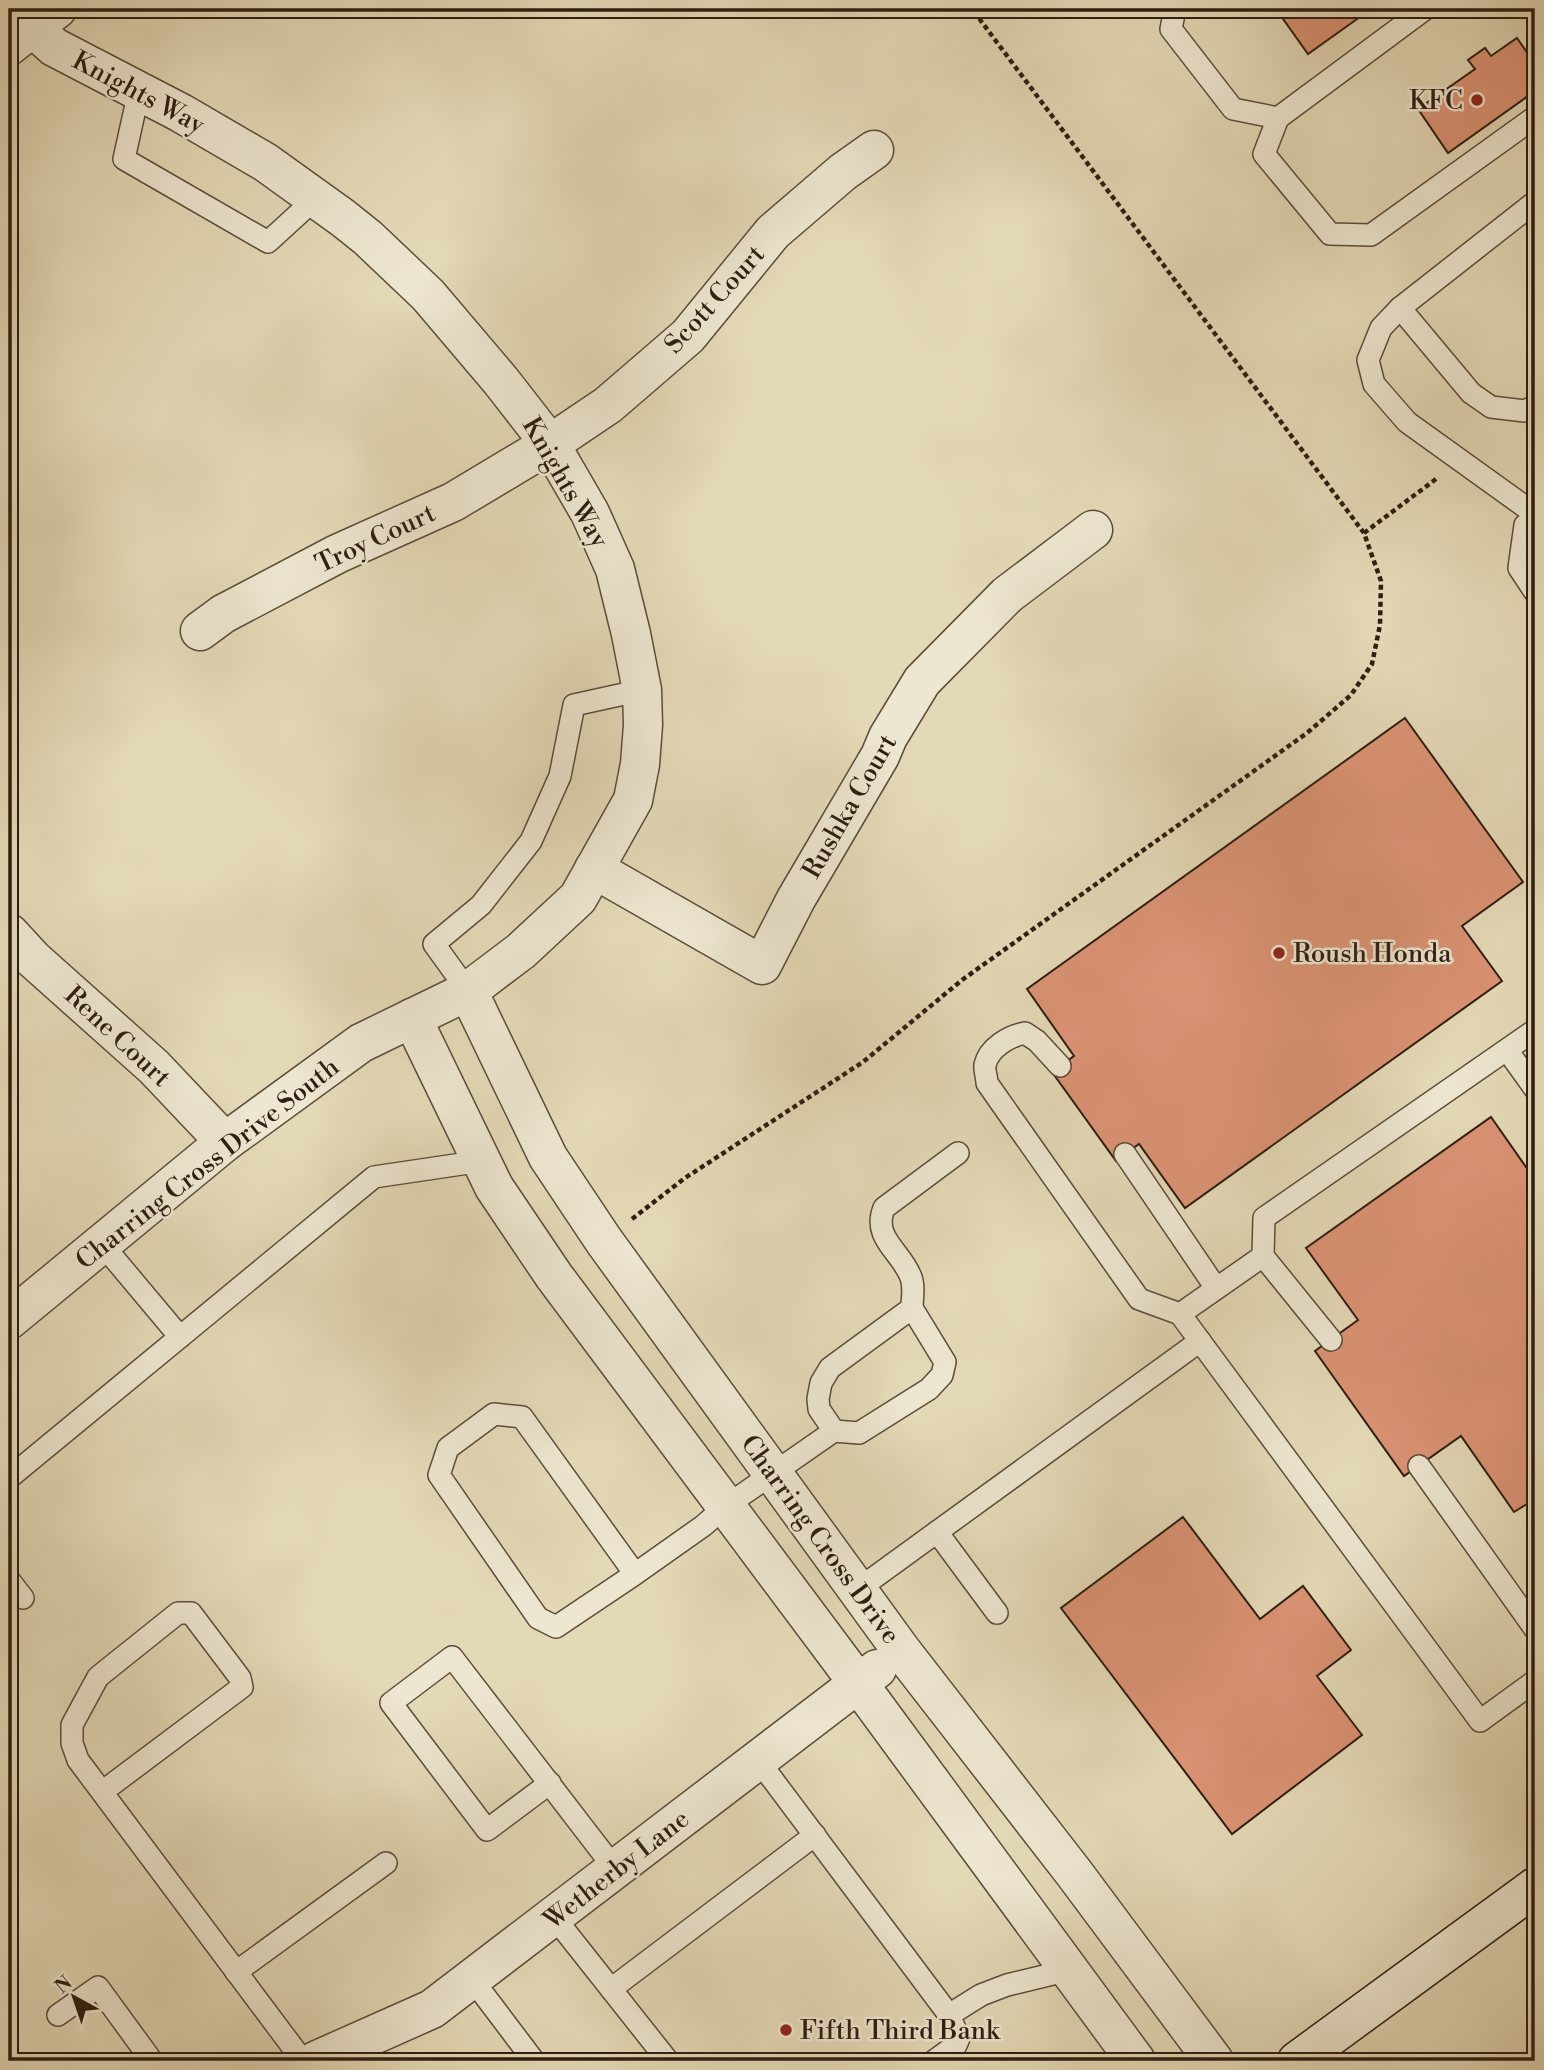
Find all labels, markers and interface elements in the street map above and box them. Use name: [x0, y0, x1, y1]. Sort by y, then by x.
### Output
street label: Knights Way: [67, 45, 211, 141]
place label: KFC: [1409, 85, 1463, 117]
marker: KFC: [1469, 92, 1485, 108]
street label: Scott Court: [658, 239, 772, 360]
street label: Knights Way: [515, 412, 616, 554]
street label: Troy Court: [310, 497, 440, 581]
street label: Rushka Court: [796, 729, 904, 884]
place label: Roush Honda: [1293, 938, 1452, 970]
marker: Roush Honda: [1271, 945, 1287, 961]
street label: Rene Court: [58, 980, 177, 1094]
street label: Charring Cross Drive South: [70, 1051, 346, 1277]
street label: Charring Cross Drive: [734, 1429, 907, 1650]
street label: Wetherby Lane: [537, 1803, 696, 1937]
north arrow: [38, 1962, 108, 2032]
text: N: [50, 1971, 77, 1999]
place label: Fifth Third Bank: [800, 2015, 1001, 2047]
marker: Fifth Third Bank: [778, 2022, 794, 2038]

